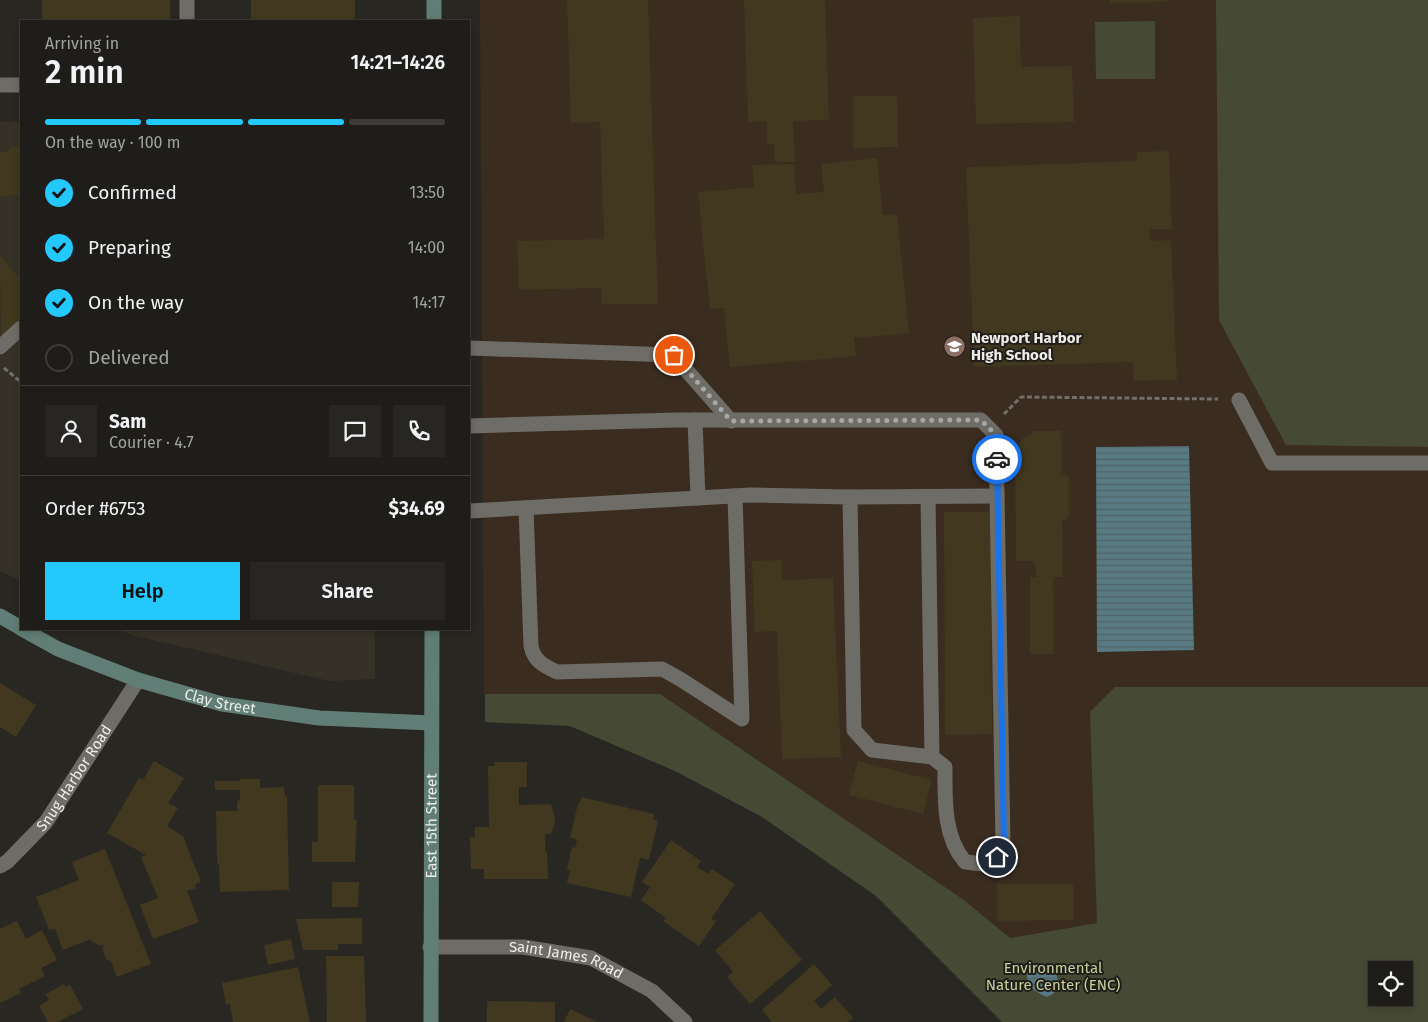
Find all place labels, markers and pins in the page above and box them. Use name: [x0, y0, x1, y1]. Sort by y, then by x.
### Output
place label: Newport Harbor High School: [971, 329, 1082, 364]
pin: [653, 334, 695, 376]
school or university icon: Newport Harbor High School: [943, 335, 967, 359]
pin: [976, 836, 1018, 878]

